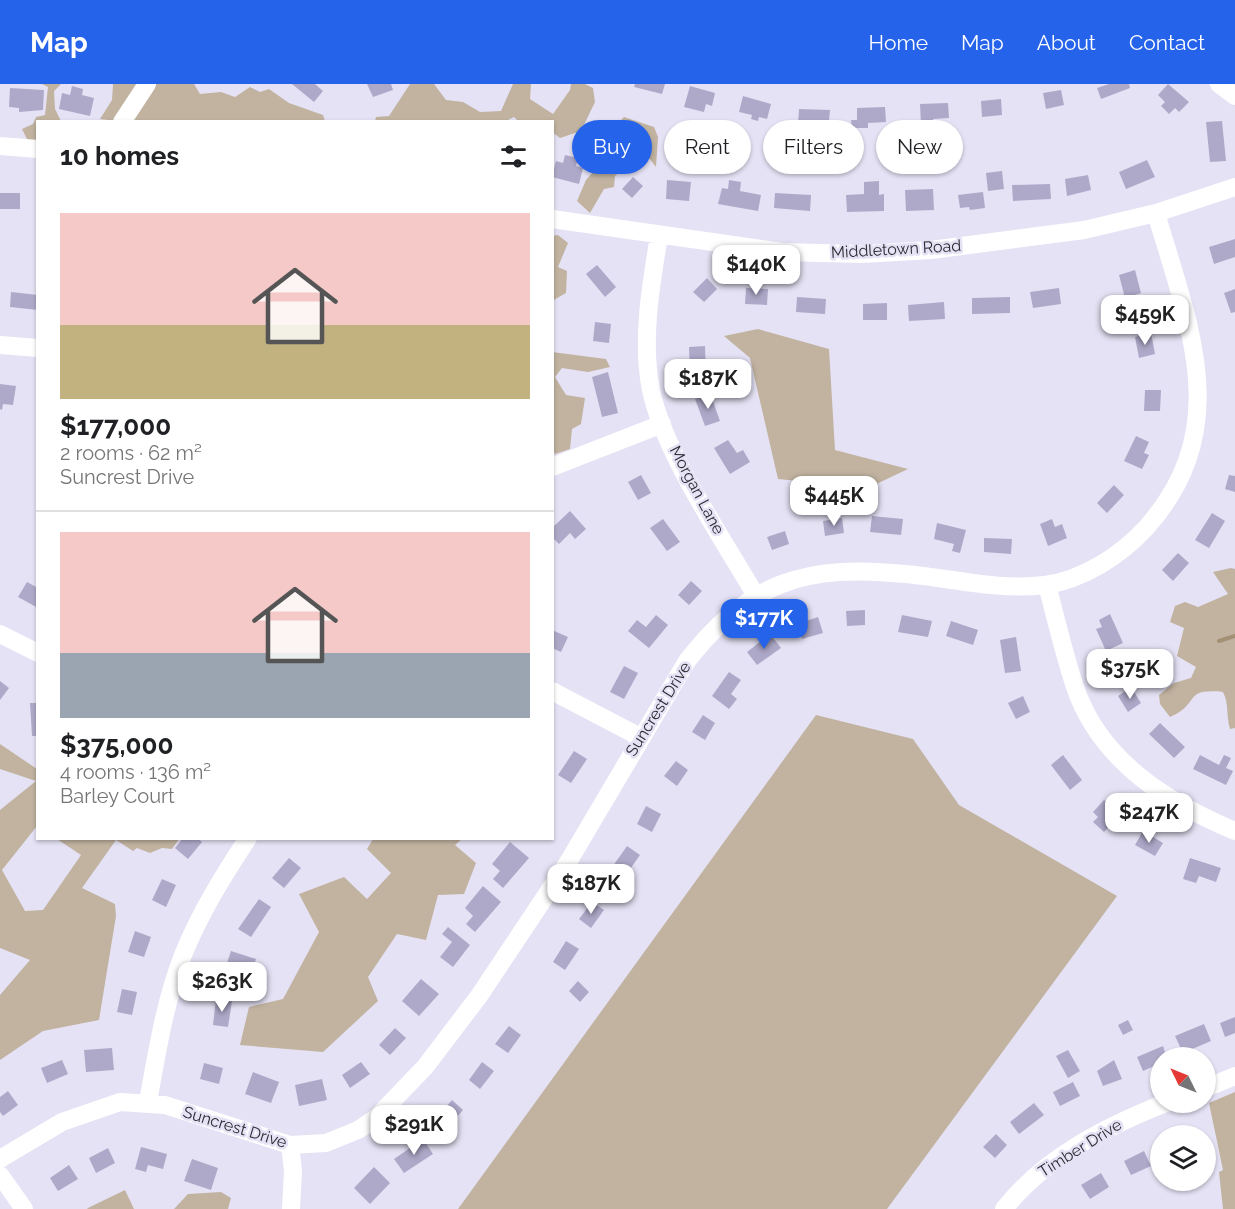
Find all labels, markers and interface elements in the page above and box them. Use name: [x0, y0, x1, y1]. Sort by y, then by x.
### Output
text: Map: [30, 26, 88, 59]
text: Home: [869, 30, 928, 55]
text: Map: [961, 30, 1004, 55]
text: About: [1037, 30, 1096, 55]
text: Contact: [1129, 30, 1205, 55]
chip: Buy: [572, 120, 652, 174]
chip: Rent: [664, 120, 751, 174]
chip: Filters: [763, 120, 864, 174]
chip: New: [876, 120, 963, 174]
icon: filters: [497, 140, 530, 173]
text: 10 homes: [60, 141, 179, 171]
street label: Middletown Road: [830, 236, 962, 262]
pin: $140K: [714, 245, 798, 296]
icon: home: [241, 252, 349, 360]
text: $140K: [726, 252, 786, 276]
pin: $459K: [1103, 295, 1187, 346]
text: $459K: [1115, 302, 1175, 326]
pin: $187K: [666, 359, 750, 410]
text: $187K: [678, 366, 738, 390]
text: $177,000: [60, 411, 171, 441]
text: 2 rooms · 62 m²: [60, 441, 202, 465]
street label: Morgan Lane: [666, 442, 728, 538]
text: Suncrest Drive: [60, 465, 194, 489]
pin: $445K: [792, 476, 876, 527]
text: $445K: [804, 483, 864, 507]
icon: home: [241, 571, 349, 679]
pin: $177K: [722, 599, 806, 650]
text: $177K: [735, 606, 793, 630]
pin: $375K: [1088, 649, 1172, 700]
text: $375K: [1100, 656, 1160, 680]
street label: Suncrest Drive: [621, 658, 695, 760]
text: $375,000: [60, 730, 173, 760]
text: 4 rooms · 136 m²: [60, 760, 211, 784]
text: Barley Court: [60, 784, 175, 808]
pin: $247K: [1107, 793, 1191, 844]
text: $247K: [1119, 800, 1179, 824]
pin: $187K: [549, 864, 633, 915]
text: $187K: [561, 871, 621, 895]
pin: $263K: [180, 962, 264, 1013]
text: $263K: [192, 969, 252, 993]
north arrow: [1150, 1047, 1216, 1113]
map controls: [1150, 1047, 1216, 1191]
street label: Suncrest Drive: [181, 1102, 289, 1152]
pin: $291K: [372, 1105, 456, 1156]
text: $291K: [385, 1112, 444, 1136]
street label: Timber Drive: [1035, 1115, 1125, 1181]
button: layers: [1150, 1125, 1216, 1191]

